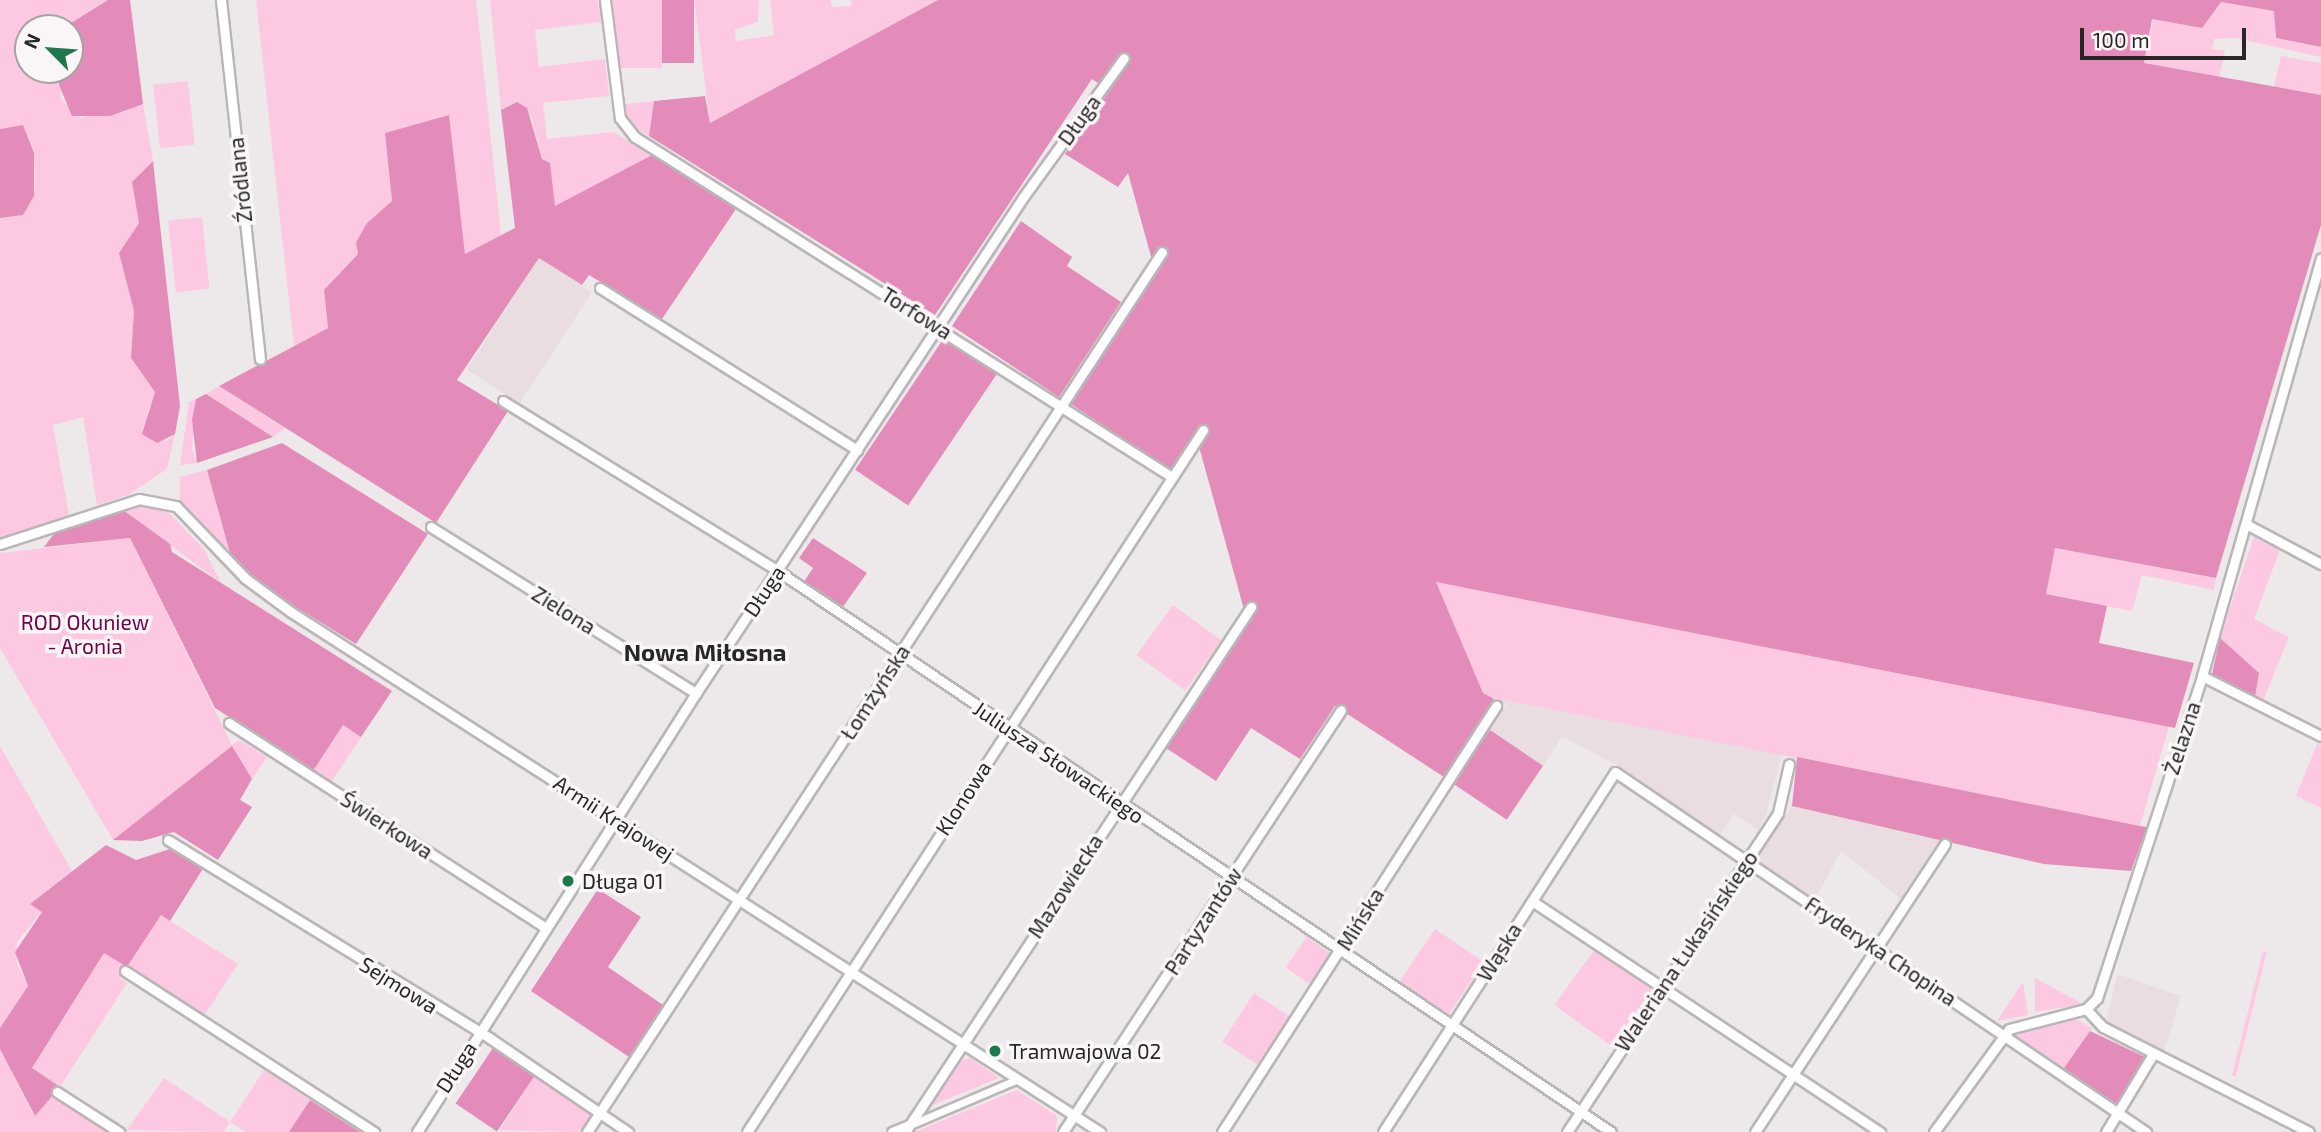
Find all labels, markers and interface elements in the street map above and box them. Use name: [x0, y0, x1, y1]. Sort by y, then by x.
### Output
north arrow: [14, 14, 84, 84]
scale bar: [2083, 14, 2249, 58]
text: 100 m: [2093, 27, 2150, 52]
text: N: [18, 30, 45, 52]
street label: Długa: [1052, 90, 1106, 150]
street label: Źródlana: [223, 136, 257, 224]
street label: Torfowa: [877, 281, 957, 345]
street label: Długa: [738, 561, 790, 621]
street label: Zielona: [528, 581, 600, 639]
park label: ROD Okuniew - Aronia: [21, 609, 149, 659]
district label: Nowa Miłosna: [624, 638, 786, 666]
street label: Łomżyńska: [835, 640, 915, 744]
street label: Juliusza Słowackiego: [969, 696, 1149, 828]
street label: Żelazna: [2158, 698, 2206, 778]
street label: Klonowa: [930, 756, 996, 840]
street label: Armii Krajowej: [549, 770, 679, 866]
street label: Świerkowa: [336, 786, 438, 864]
street label: Mazowiecka: [1022, 829, 1108, 943]
street label: Waleriana Łukasińskiego: [1609, 846, 1763, 1056]
street label: Partyzantów: [1159, 863, 1247, 979]
place label: Długa 01: [582, 868, 664, 894]
marker: Długa 01: [560, 873, 576, 889]
street label: Mińska: [1331, 883, 1389, 955]
street label: Fryderyka Chopina: [1800, 891, 1962, 1011]
street label: Wąska: [1471, 918, 1527, 986]
street label: Sejmowa: [355, 951, 443, 1019]
street label: Długa: [430, 1037, 482, 1097]
place label: Tramwajowa 02: [1009, 1038, 1161, 1064]
marker: Tramwajowa 02: [987, 1043, 1003, 1059]

